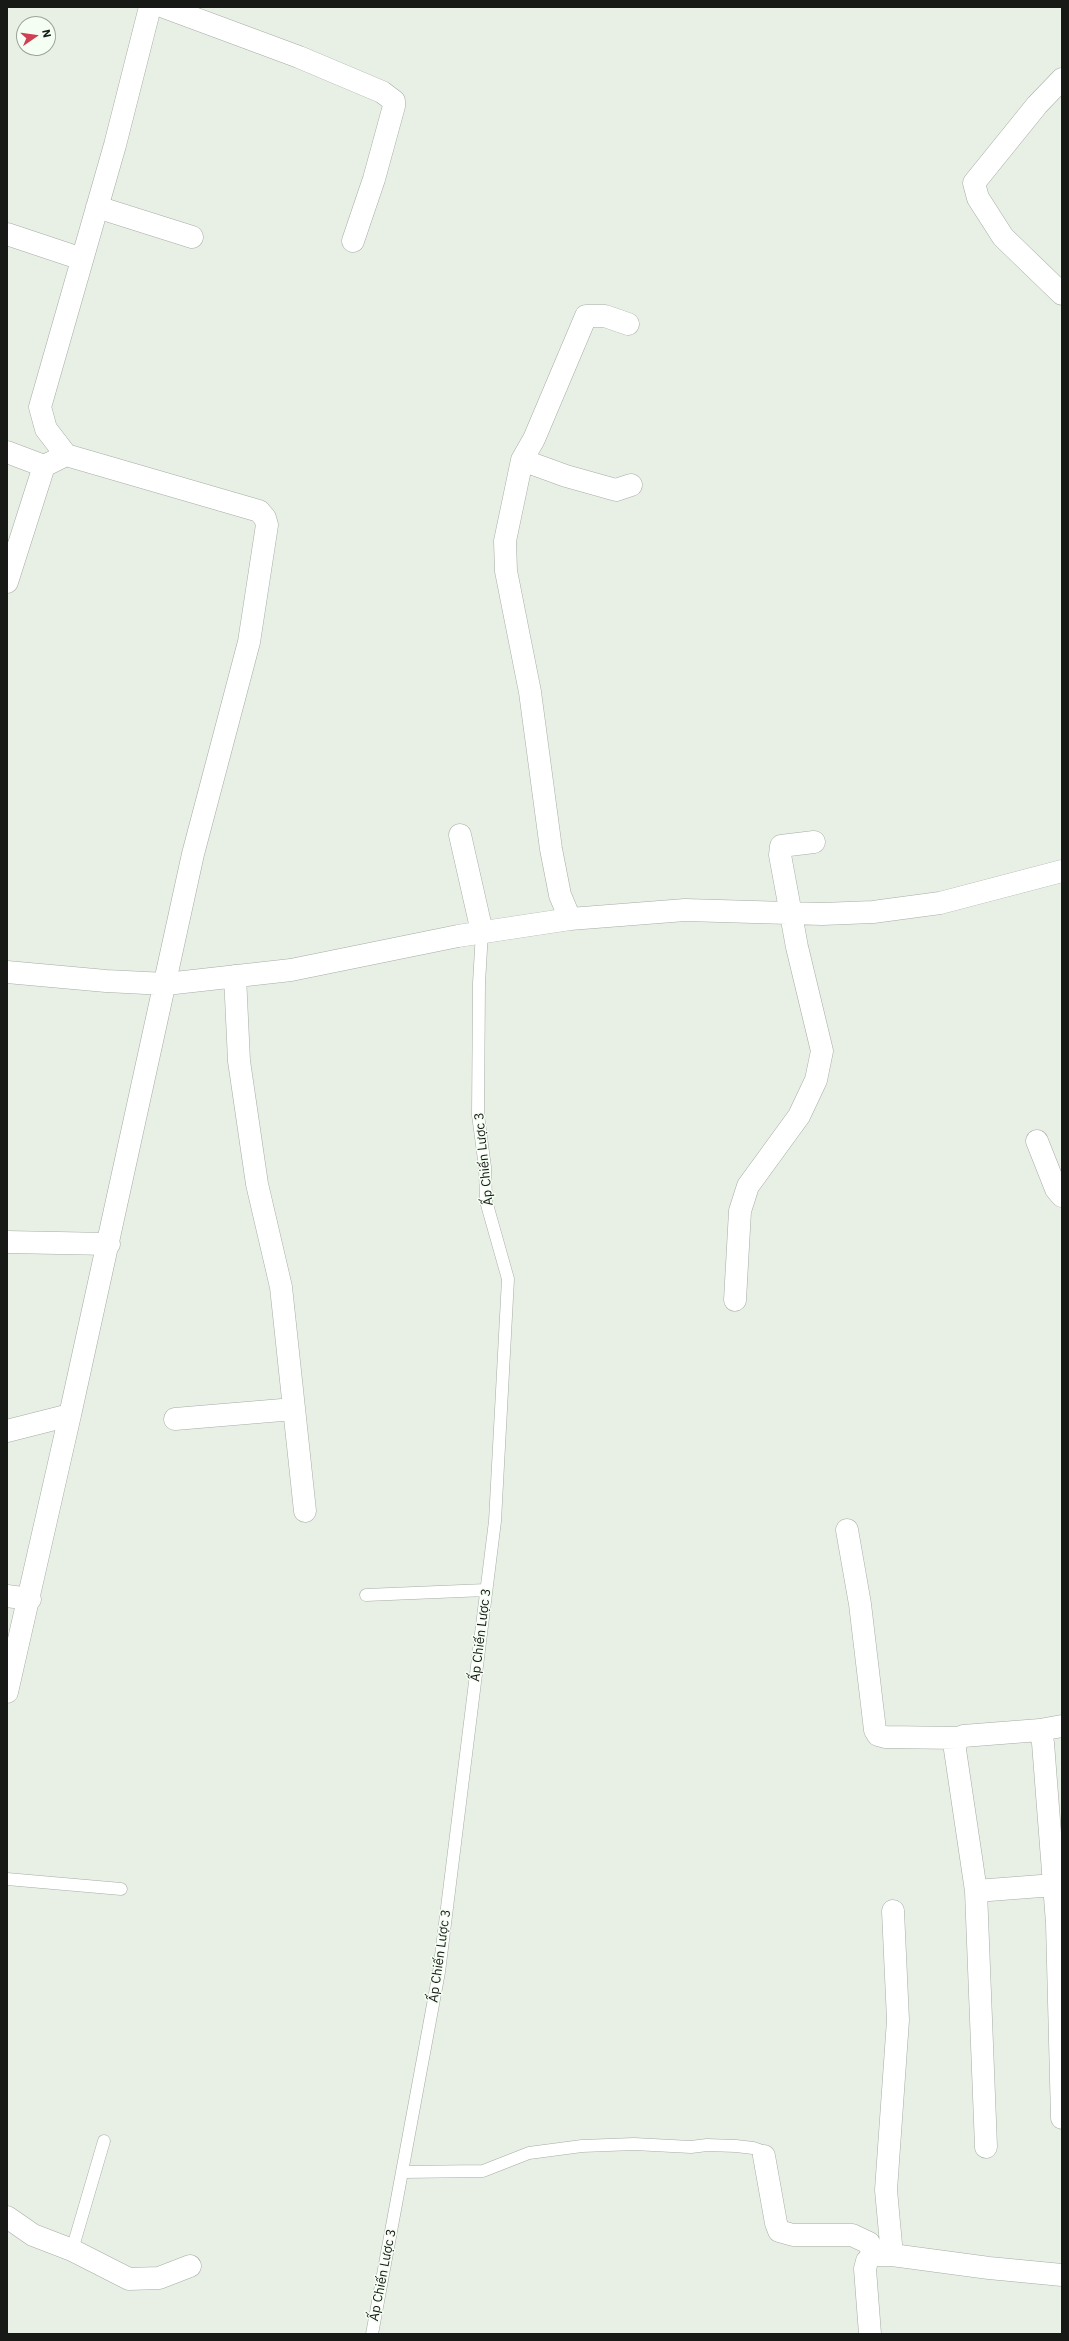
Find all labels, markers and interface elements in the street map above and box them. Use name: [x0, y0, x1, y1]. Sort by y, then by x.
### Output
north arrow: [16, 16, 56, 56]
text: N: [39, 28, 54, 39]
street label: Ấp Chiến Lược 3: [471, 1112, 497, 1206]
street label: Ấp Chiến Lược 3: [468, 1588, 494, 1682]
street label: Ấp Chiến Lược 3: [426, 1909, 454, 2003]
street label: Ấp Chiến Lược 3: [366, 2228, 400, 2322]

